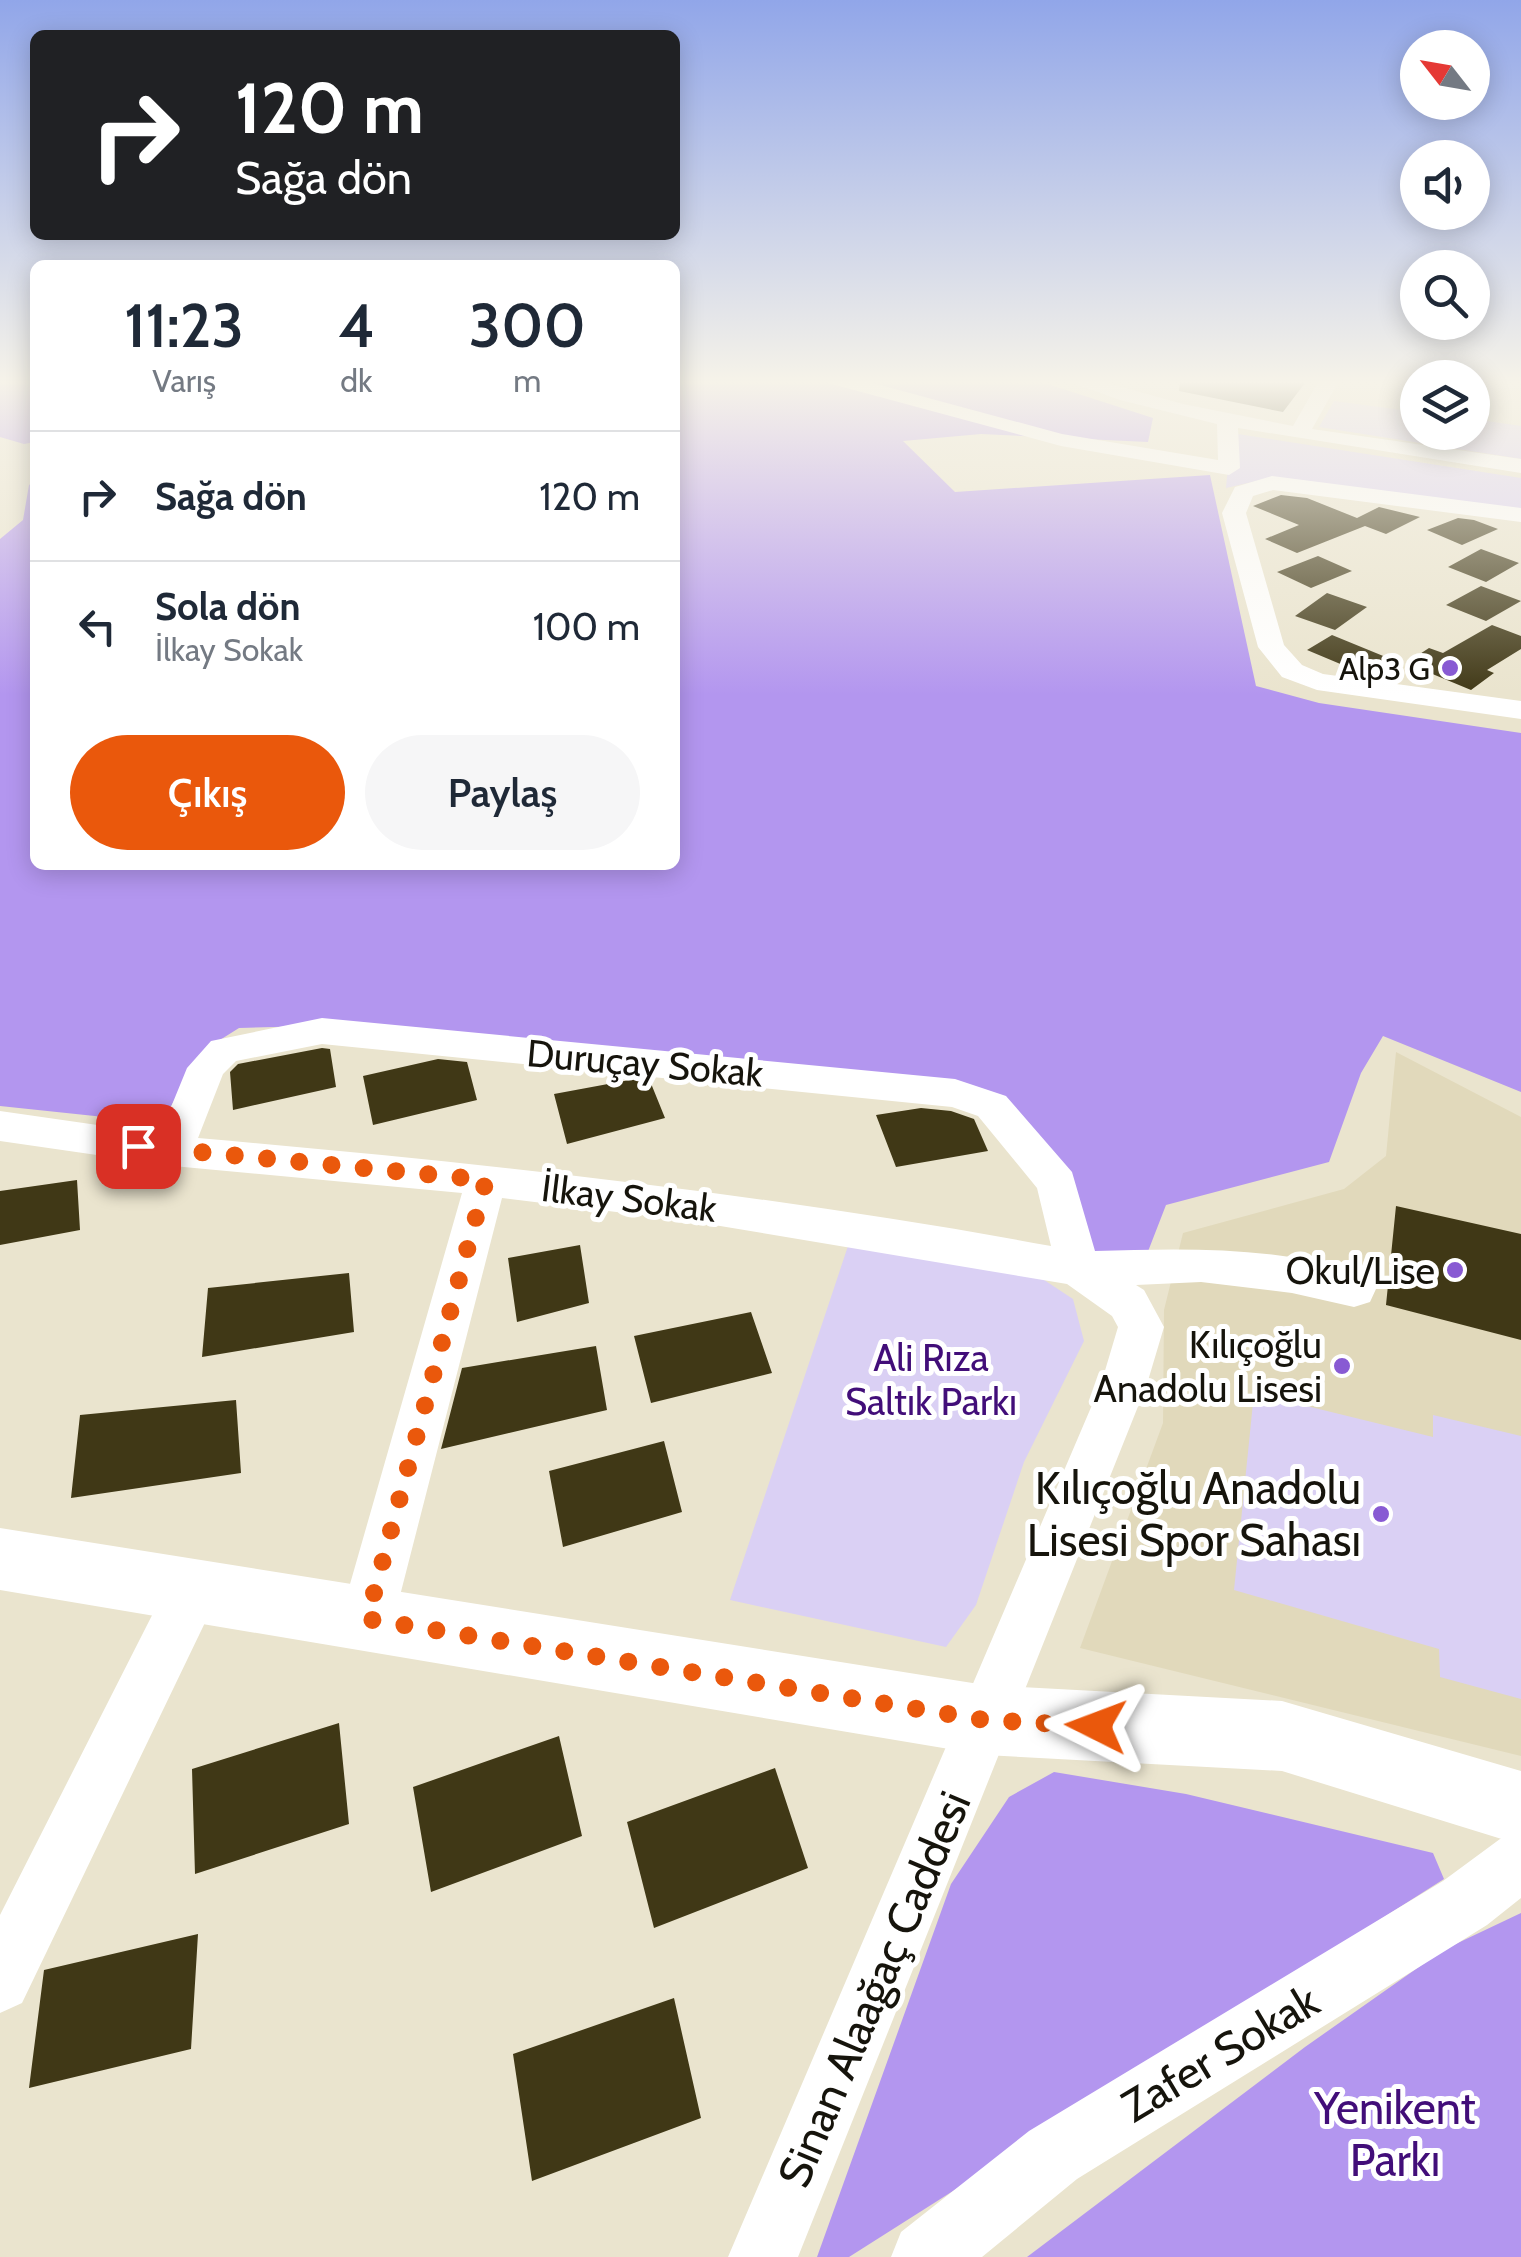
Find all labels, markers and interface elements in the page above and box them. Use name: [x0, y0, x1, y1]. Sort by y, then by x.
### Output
north arrow: [1400, 30, 1490, 120]
map controls: [1400, 30, 1490, 450]
text: 120 m: [235, 65, 424, 151]
icon: right: [70, 70, 200, 200]
button: sound: [1400, 140, 1490, 230]
text: Sağa dön: [235, 151, 412, 205]
button: search: [1400, 250, 1490, 340]
text: 11:23: [124, 289, 244, 362]
text: 4: [338, 289, 375, 362]
text: 300: [469, 289, 586, 362]
button: layers: [1400, 360, 1490, 450]
text: Varış: [152, 361, 216, 400]
text: dk: [340, 361, 372, 400]
text: m: [513, 361, 541, 400]
icon: right: [70, 469, 125, 524]
text: Sağa dön: [155, 473, 307, 520]
text: 120 m: [539, 473, 640, 520]
text: Sola dön: [155, 583, 301, 630]
icon: left: [70, 599, 125, 654]
text: 100 m: [533, 603, 640, 650]
text: İlkay Sokak: [155, 630, 303, 669]
place label: Alp3 G: [1339, 649, 1430, 688]
marker: Alp3 G: [1439, 657, 1461, 679]
button: Çıkış: [70, 735, 345, 850]
button: Paylaş: [365, 735, 640, 850]
street label: Duruçay Sokak: [525, 1029, 765, 1097]
pin: [96, 1104, 181, 1189]
icon: arrive: [111, 1119, 166, 1174]
street label: İlkay Sokak: [539, 1164, 719, 1232]
place label: Okul/Lise: [1286, 1247, 1435, 1294]
marker: Okul/Lise: [1444, 1259, 1466, 1281]
place label: Kılıçoğlu Anadolu Lisesi: [1094, 1321, 1322, 1412]
park label: Ali Rıza Saltık Parkı: [845, 1334, 1017, 1425]
marker: Kılıçoğlu Anadolu Lisesi: [1331, 1355, 1353, 1377]
place label: Kılıçoğlu Anadolu Lisesi Spor Sahası: [1027, 1461, 1361, 1567]
marker: Kılıçoğlu Anadolu Lisesi Spor Sahası: [1370, 1503, 1392, 1525]
position arrow: [1044, 1674, 1148, 1778]
street label: Sinan Alaağaç Caddesi: [766, 1783, 982, 2195]
street label: Zafer Sokak: [1112, 1973, 1329, 2133]
park label: Yenikent Parkı: [1313, 2081, 1476, 2187]

